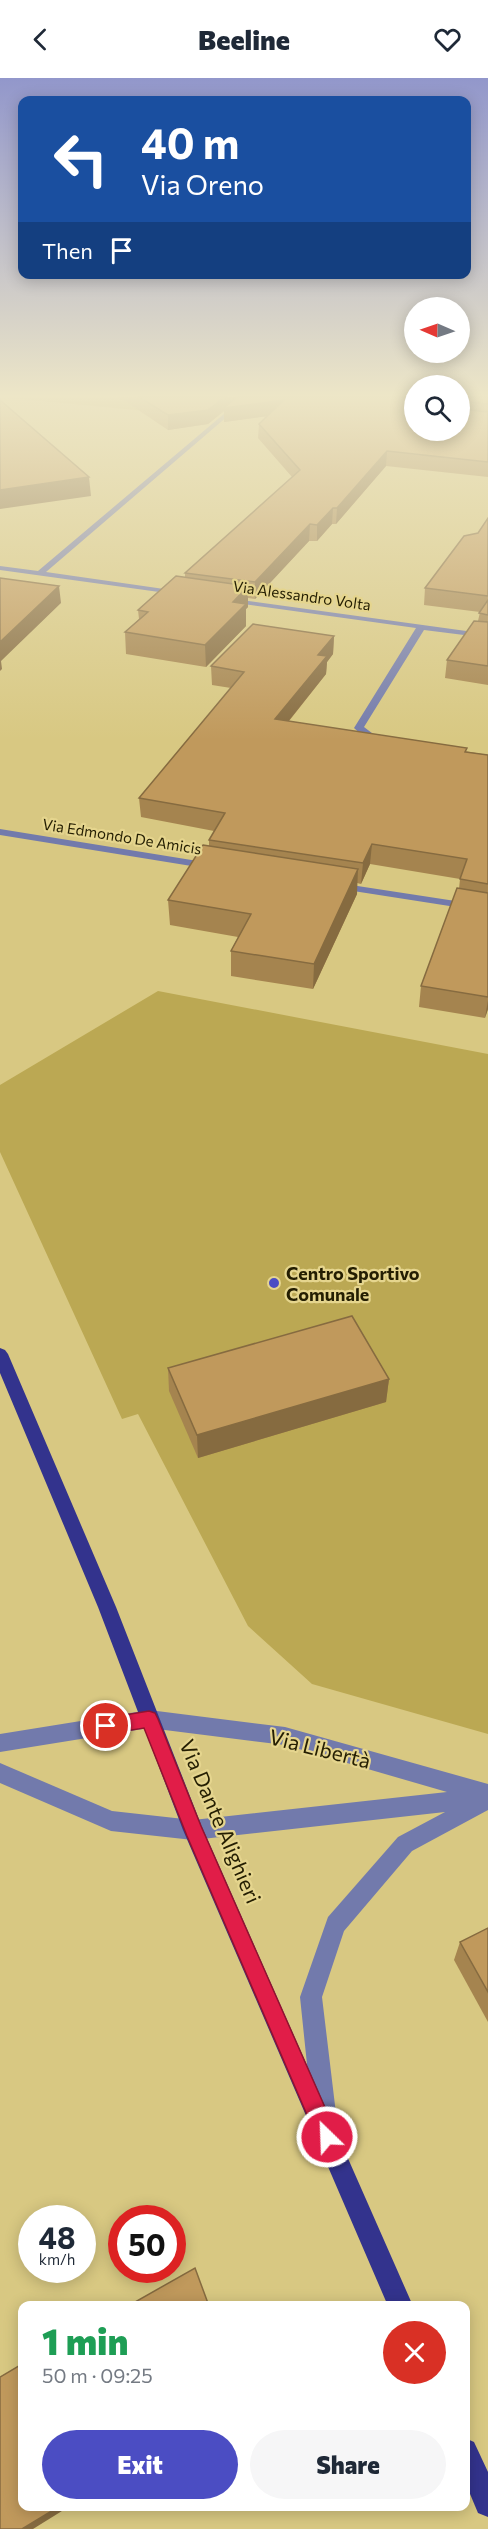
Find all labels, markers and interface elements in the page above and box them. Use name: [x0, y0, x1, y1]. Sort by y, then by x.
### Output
icon: back: [24, 23, 57, 56]
text: Beeline: [198, 23, 290, 56]
icon: heart: [431, 23, 464, 56]
text: 40 m: [141, 116, 239, 168]
icon: left: [42, 120, 120, 198]
text: Via Oreno: [141, 168, 264, 201]
icon: arrive: [105, 234, 138, 267]
text: Then: [42, 237, 93, 264]
north arrow: [404, 297, 470, 363]
map controls: [404, 297, 470, 441]
button: search: [404, 375, 470, 441]
street label: Via Alessandro Volta: [232, 576, 372, 614]
street label: Via Edmondo De Amicis: [41, 815, 203, 857]
place label: Centro Sportivo Comunale: [286, 1262, 420, 1305]
marker: Centro Sportivo Comunale: [267, 1276, 281, 1290]
pin: [80, 1700, 131, 1751]
icon: arrive: [89, 1709, 122, 1742]
street label: Via Libertà: [267, 1723, 373, 1773]
street label: Via Dante Alighieri: [175, 1735, 267, 1907]
position arrow: [295, 2105, 359, 2169]
speed limit sign: 50: [108, 2205, 186, 2283]
text: 48: [39, 2218, 75, 2255]
text: km/h: [39, 2250, 75, 2268]
text: 1 min: [42, 2318, 128, 2362]
button: close: [383, 2321, 446, 2384]
text: 50 m · 09:25: [42, 2363, 153, 2387]
button: Exit: [42, 2430, 238, 2499]
button: Share: [250, 2430, 446, 2499]

